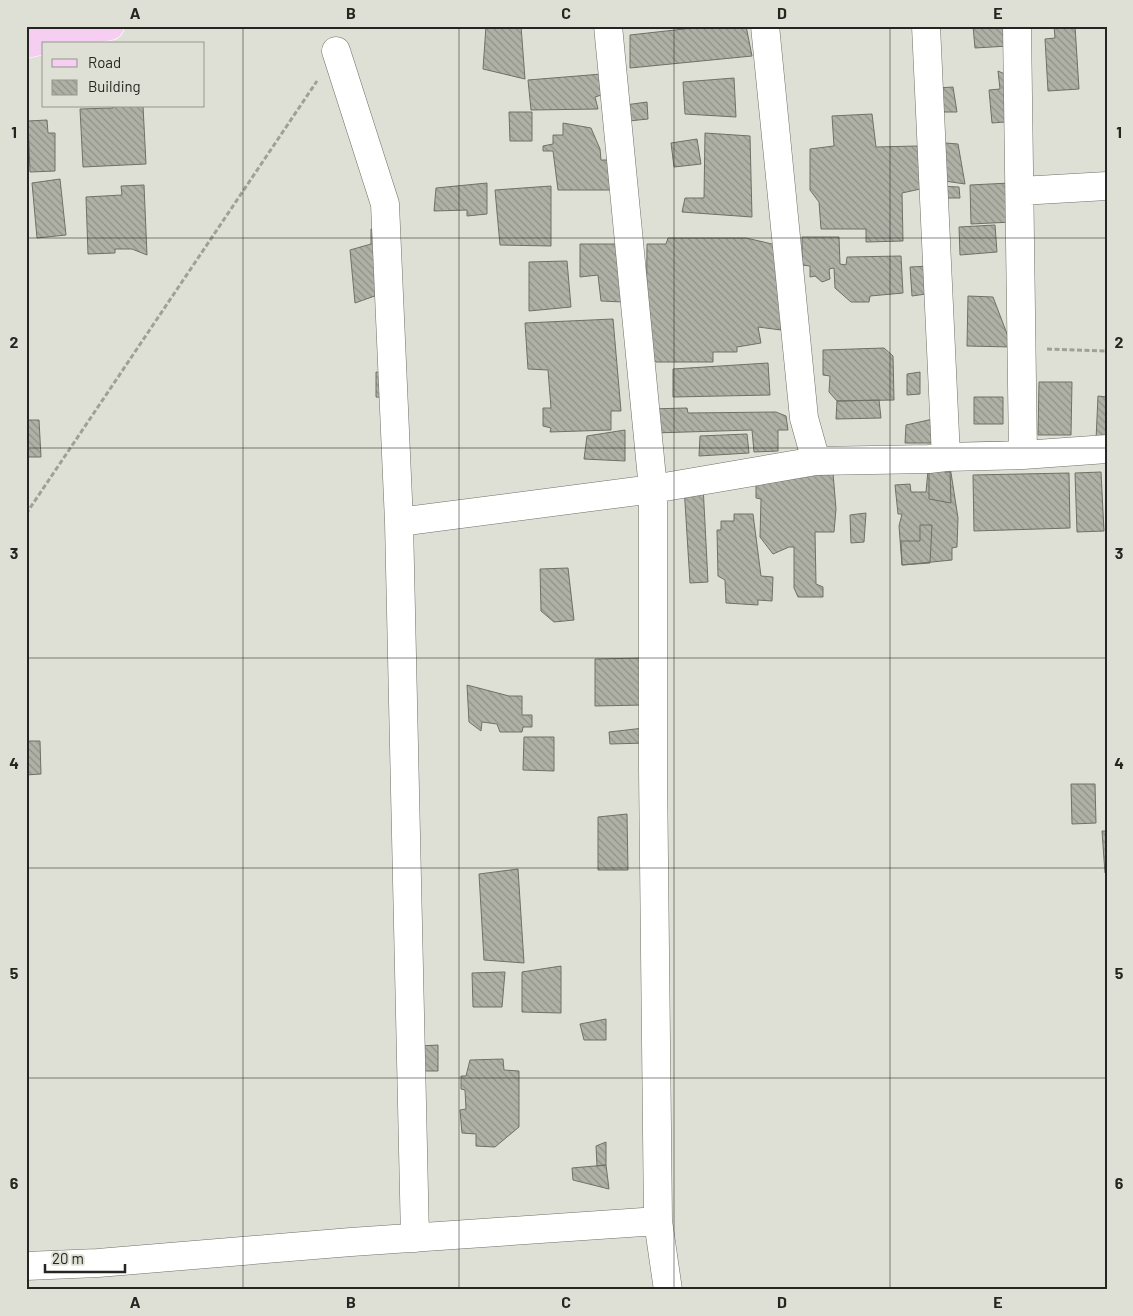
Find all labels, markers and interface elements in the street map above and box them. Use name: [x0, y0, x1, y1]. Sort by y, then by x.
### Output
text: A: [130, 3, 141, 22]
text: B: [346, 3, 356, 22]
text: C: [561, 3, 571, 22]
text: D: [777, 3, 787, 22]
text: E: [993, 3, 1003, 22]
legend: [42, 42, 205, 108]
text: Road: [88, 53, 121, 71]
text: Building: [88, 77, 141, 95]
text: 1: [11, 122, 17, 141]
text: 1: [1116, 122, 1122, 141]
text: 2: [10, 332, 19, 351]
text: 2: [1115, 332, 1124, 351]
text: 3: [10, 543, 18, 562]
text: 3: [1115, 543, 1123, 562]
text: 4: [9, 753, 19, 772]
text: 4: [1114, 753, 1124, 772]
text: 5: [10, 963, 19, 982]
text: 5: [1115, 963, 1124, 982]
text: 6: [10, 1173, 19, 1192]
text: 6: [1115, 1173, 1124, 1192]
scale bar: [45, 1241, 125, 1273]
text: 20 m: [52, 1249, 84, 1267]
text: A: [130, 1292, 141, 1311]
text: B: [346, 1292, 356, 1311]
text: C: [561, 1292, 571, 1311]
text: D: [777, 1292, 787, 1311]
text: E: [993, 1292, 1003, 1311]

